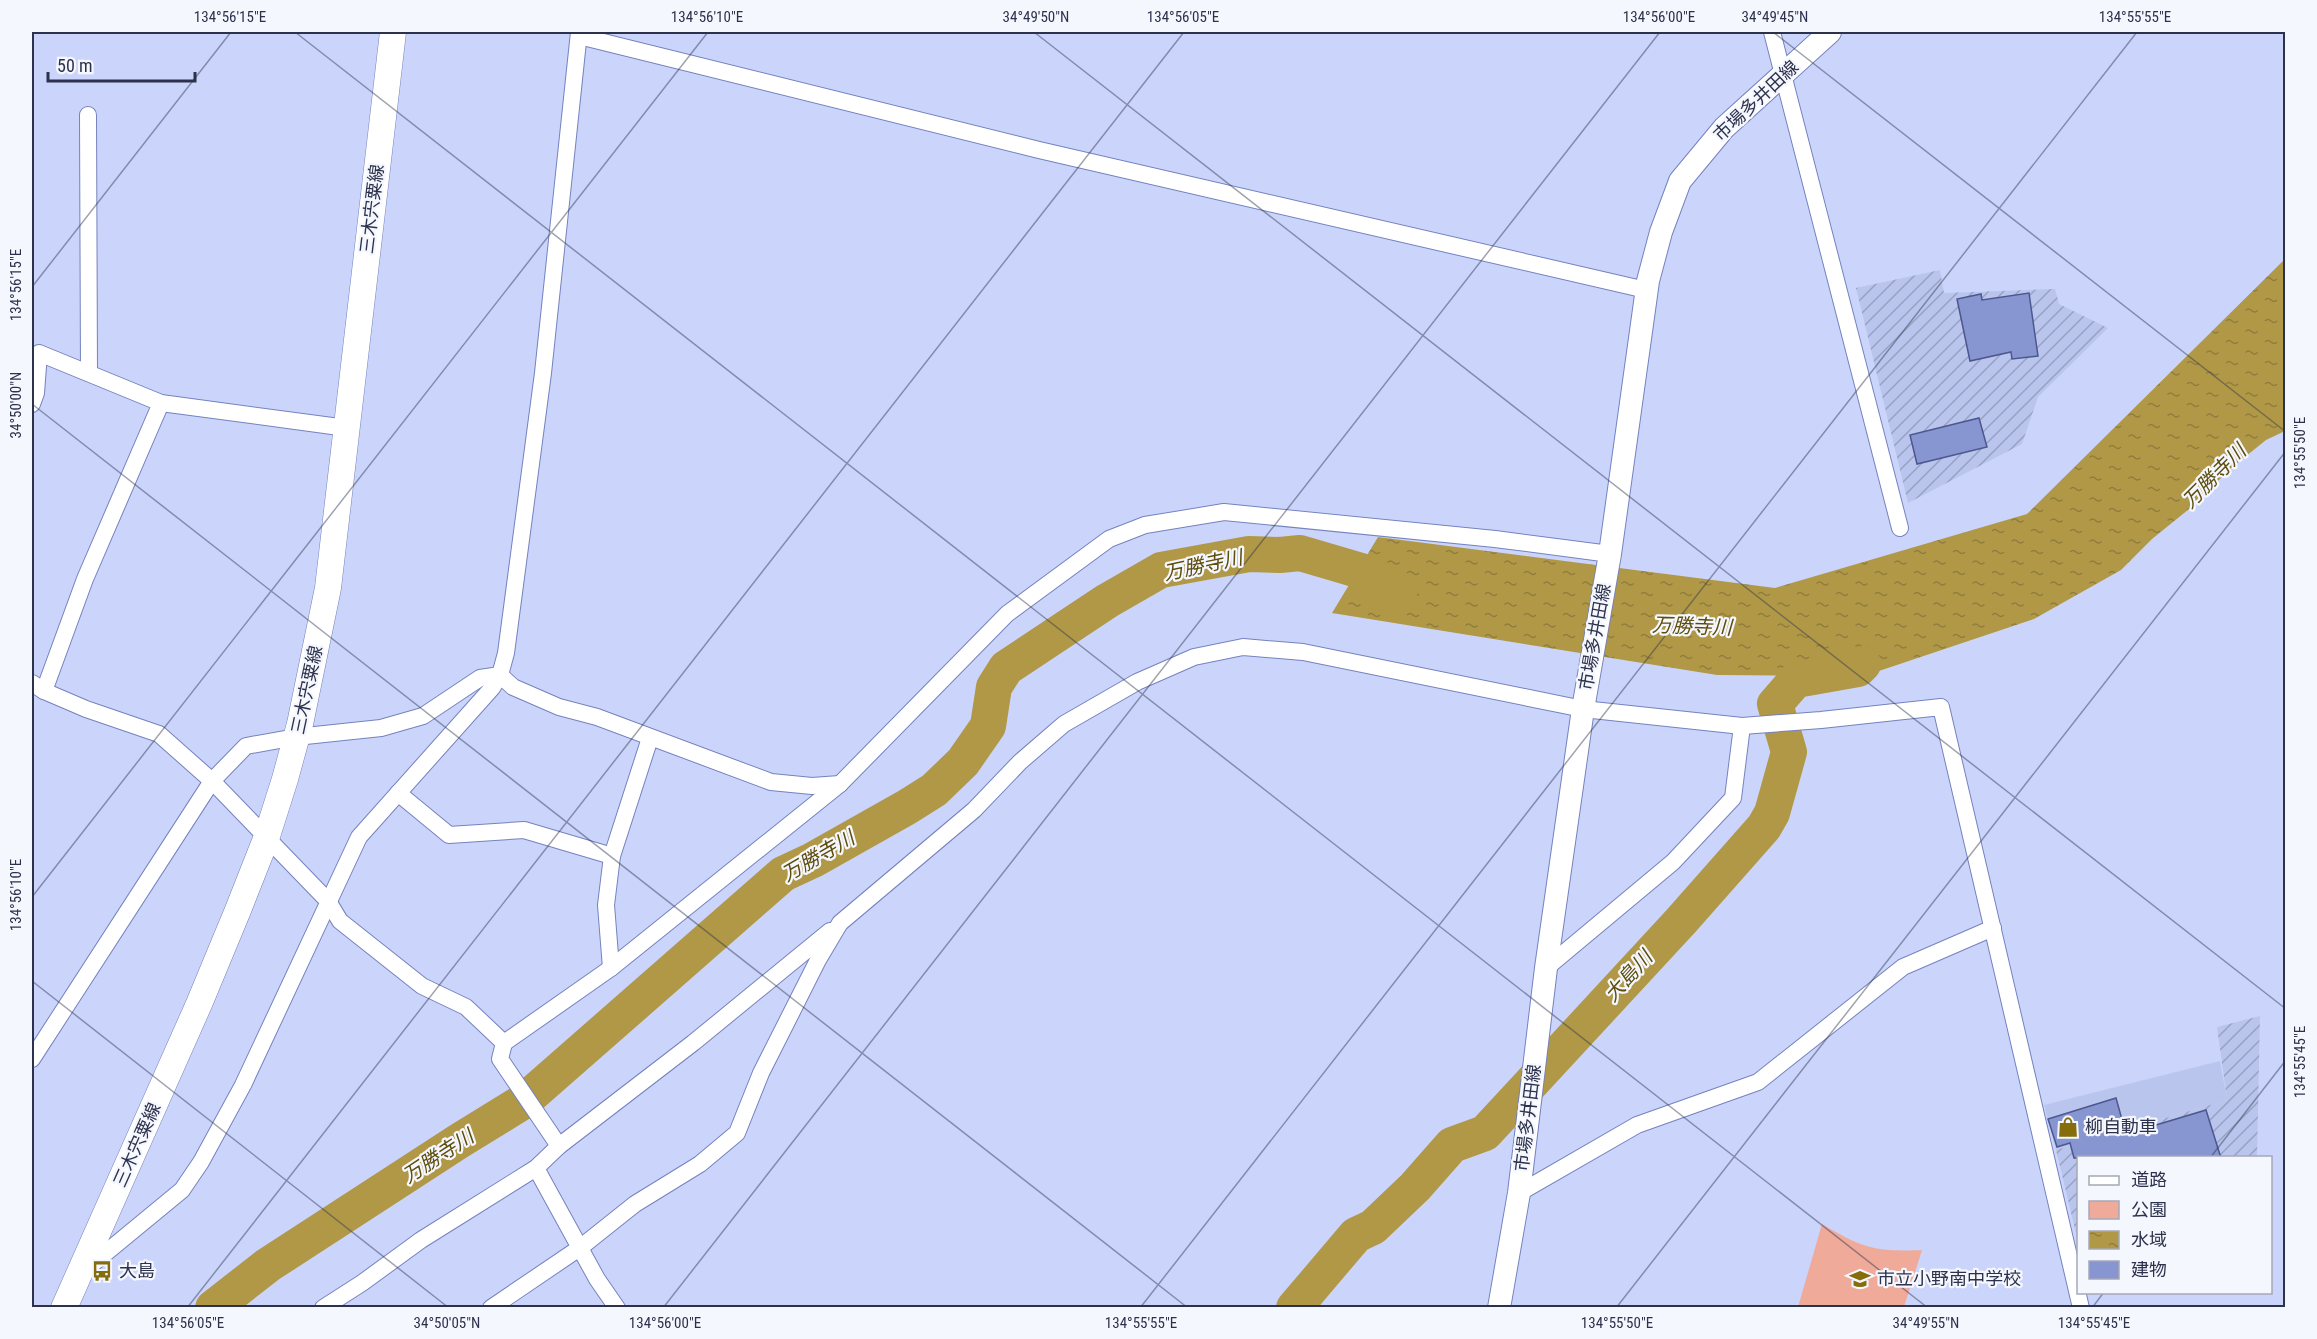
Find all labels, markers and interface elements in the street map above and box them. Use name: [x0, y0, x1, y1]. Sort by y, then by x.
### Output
text: 134°56'15"E: [194, 8, 266, 26]
text: 134°56'10"E: [671, 8, 743, 26]
text: 34°49'50"N: [1003, 8, 1069, 26]
text: 134°56'05"E: [1147, 8, 1219, 26]
text: 134°56'00"E: [1623, 8, 1695, 26]
text: 34°49'45"N: [1742, 8, 1808, 26]
text: 134°55'55"E: [2099, 8, 2171, 26]
scale bar: [48, 45, 195, 83]
text: 50 m: [57, 55, 92, 76]
street label: 市場多井田線: [1709, 56, 1802, 145]
street label: 三木宍粟線: [356, 163, 387, 255]
text: 134°56'15"E: [7, 249, 25, 321]
text: 34°50'00"N: [7, 372, 25, 438]
text: 134°55'50"E: [2291, 417, 2309, 489]
water label: 万勝寺川: [2177, 438, 2252, 513]
water label: 万勝寺川: [1161, 545, 1247, 585]
street label: 市場多井田線: [1575, 582, 1614, 692]
water label: 万勝寺川: [1652, 613, 1734, 639]
street label: 三木宍粟線: [287, 644, 326, 736]
water label: 万勝寺川: [777, 825, 860, 886]
text: 134°56'10"E: [7, 859, 25, 931]
water label: 大島川: [1599, 944, 1658, 1006]
text: 134°55'45"E: [2291, 1026, 2309, 1098]
street label: 市場多井田線: [1511, 1063, 1545, 1173]
street label: 三木宍粟線: [109, 1099, 164, 1190]
shop icon: 柳自動車: [2056, 1115, 2080, 1139]
place label: 柳自動車: [2085, 1116, 2157, 1137]
water label: 万勝寺川: [398, 1123, 480, 1188]
legend: [2077, 1156, 2272, 1294]
text: 道路: [2131, 1169, 2167, 1190]
text: 公園: [2131, 1199, 2167, 1220]
text: 水域: [2131, 1229, 2167, 1250]
bus stop icon: 大島: [90, 1259, 114, 1283]
text: 建物: [2131, 1259, 2167, 1280]
place label: 大島: [119, 1260, 155, 1281]
school or university icon: 市立小野南中学校: [1848, 1267, 1872, 1291]
place label: 市立小野南中学校: [1877, 1268, 2021, 1289]
text: 134°56'05"E: [152, 1314, 224, 1332]
text: 34°50'05"N: [414, 1314, 480, 1332]
text: 134°56'00"E: [629, 1314, 701, 1332]
text: 134°55'55"E: [1105, 1314, 1177, 1332]
text: 134°55'50"E: [1581, 1314, 1653, 1332]
text: 34°49'55"N: [1893, 1314, 1959, 1332]
text: 134°55'45"E: [2058, 1314, 2130, 1332]

